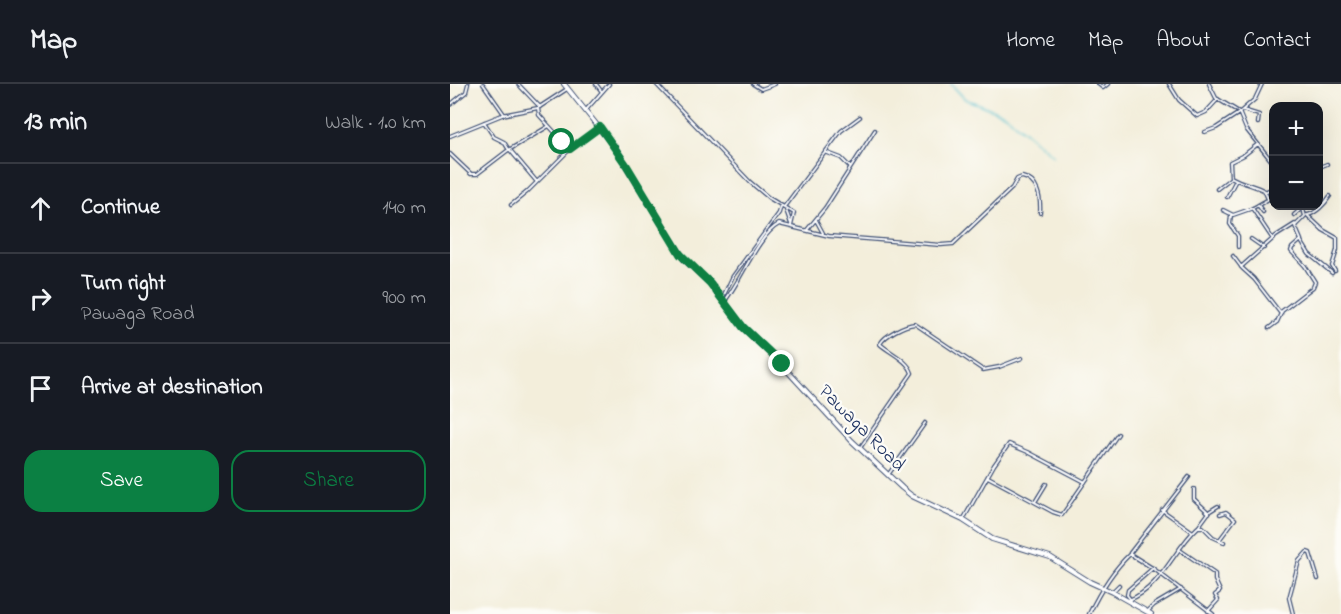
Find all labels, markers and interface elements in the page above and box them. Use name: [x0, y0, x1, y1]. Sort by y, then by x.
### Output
text: Map: [30, 21, 77, 62]
text: Home: [1006, 26, 1055, 56]
text: Map: [1088, 26, 1123, 56]
text: About: [1156, 26, 1210, 56]
text: Contact: [1243, 26, 1311, 56]
map controls: [1269, 102, 1323, 210]
button: +: [1269, 102, 1323, 156]
text: 13 min: [24, 104, 87, 142]
text: Walk · 1.0 km: [325, 109, 426, 138]
route start: [548, 128, 574, 154]
button: −: [1269, 156, 1323, 210]
icon: ahead: [24, 192, 57, 225]
text: Continue: [81, 192, 160, 224]
text: 140 m: [382, 194, 426, 223]
text: Turn right: [81, 268, 166, 300]
icon: right: [24, 282, 57, 315]
text: 900 m: [382, 284, 426, 313]
text: Pawaga Road: [81, 300, 194, 329]
route end: [768, 350, 794, 376]
icon: arrive: [24, 372, 57, 405]
text: Arrive at destination: [81, 372, 263, 404]
street label: Pawaga Road: [810, 378, 912, 480]
button: Save: [24, 450, 219, 512]
button: Share: [231, 450, 426, 512]

